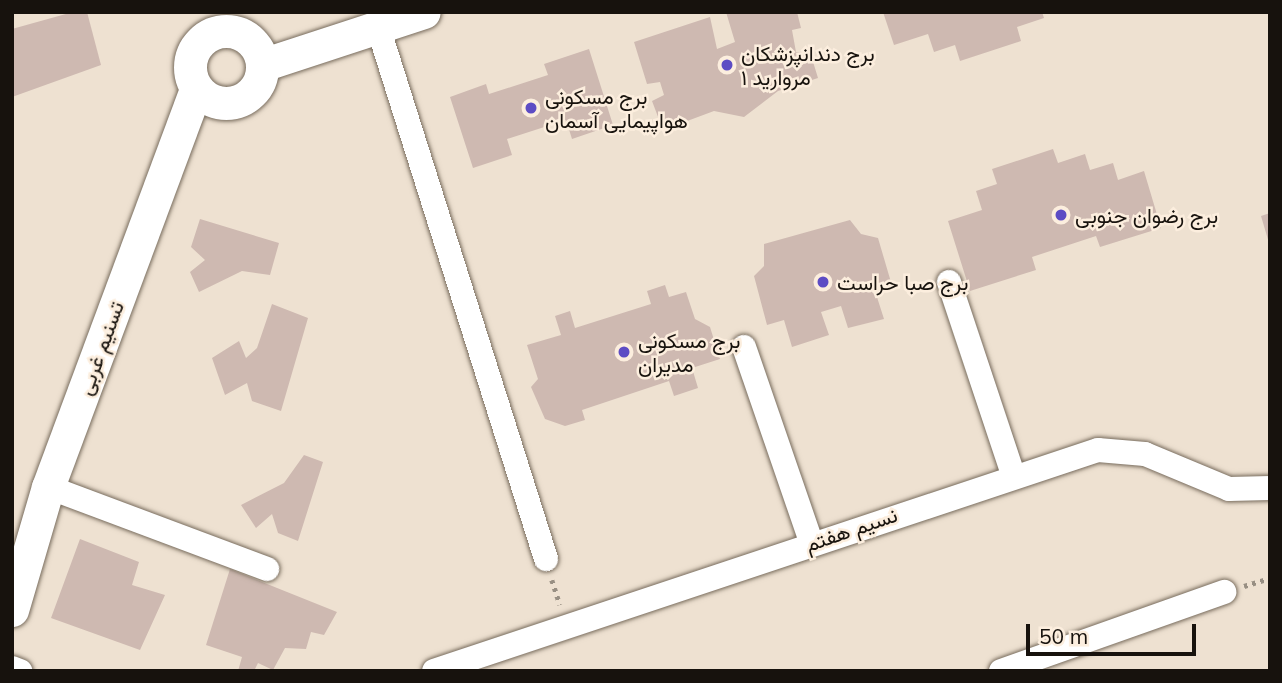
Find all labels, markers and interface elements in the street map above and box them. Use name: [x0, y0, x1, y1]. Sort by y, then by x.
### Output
place label: برج دندانپزشکان مروارید ۱: [741, 40, 875, 90]
marker: برج دندانپزشکان مروارید ۱: [719, 57, 735, 73]
place label: برج مسکونی هواپیمایی آسمان: [545, 83, 688, 133]
marker: برج مسکونی هواپیمایی آسمان: [523, 100, 539, 116]
place label: برج رضوان جنوبی: [1075, 202, 1218, 228]
marker: برج رضوان جنوبی: [1053, 207, 1069, 223]
place label: برج صبا حراست: [837, 269, 968, 295]
marker: برج صبا حراست: [815, 274, 831, 290]
street label: تسنیم غربی: [71, 298, 129, 398]
place label: برج مسکونی مدیران: [638, 327, 740, 377]
marker: برج مسکونی مدیران: [616, 344, 632, 360]
street label: نسیم هفتم: [802, 501, 900, 557]
scale bar: [1030, 610, 1200, 654]
text: 50 m: [1039, 623, 1088, 649]

